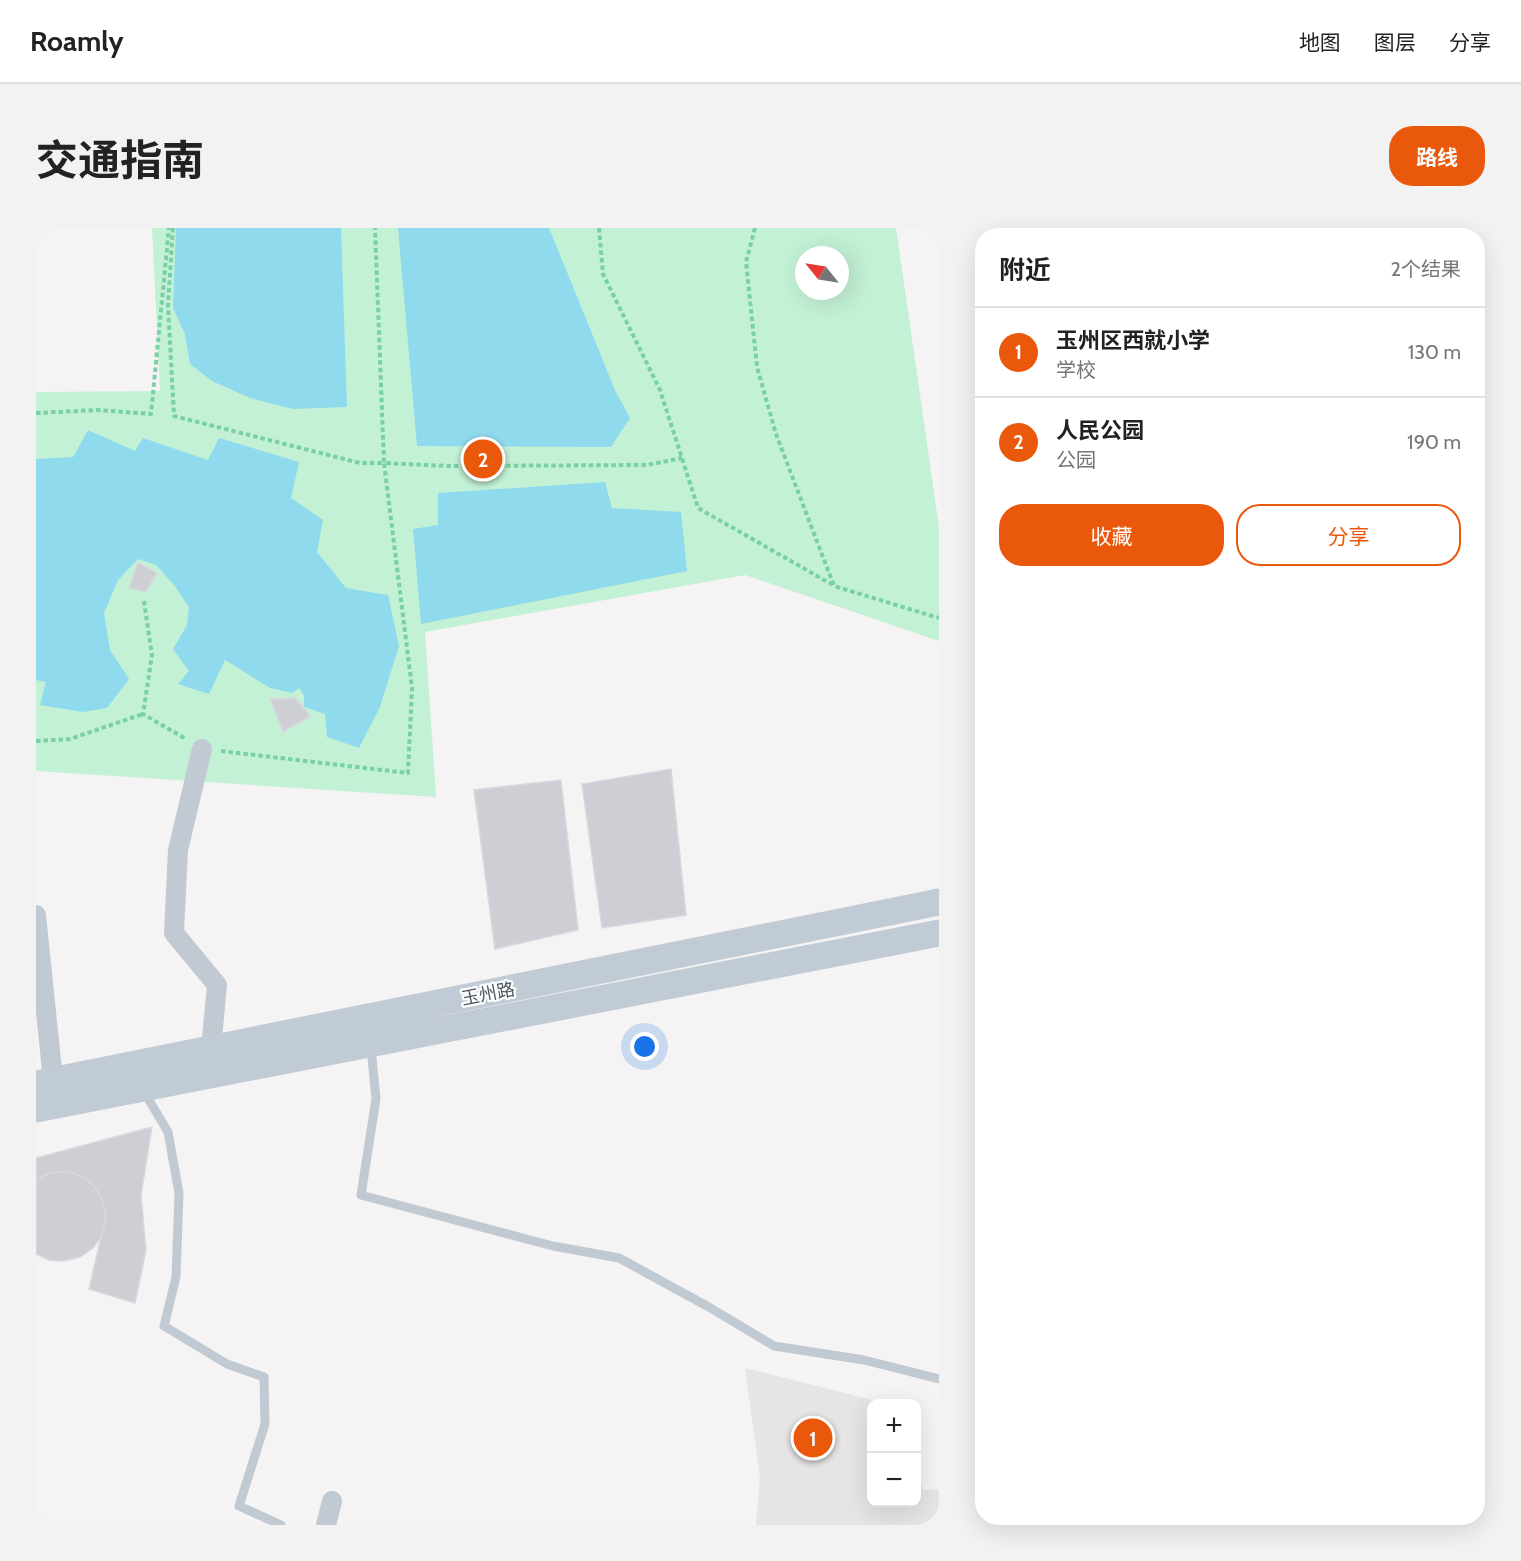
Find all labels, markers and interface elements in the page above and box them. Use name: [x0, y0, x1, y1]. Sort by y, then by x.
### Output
text: Roamly: [30, 24, 124, 58]
text: 地图: [1299, 30, 1341, 55]
text: 图层: [1374, 30, 1416, 55]
text: 分享: [1449, 30, 1491, 55]
button: 路线: [1389, 126, 1485, 186]
text: 交通指南: [36, 134, 204, 186]
north arrow: [795, 246, 849, 300]
text: 附近: [999, 254, 1051, 286]
text: 2个结果: [1391, 257, 1461, 281]
text: 玉州区西就小学: [1056, 327, 1210, 354]
text: 1: [1015, 340, 1022, 364]
text: 130 m: [1408, 340, 1461, 364]
text: 学校: [1056, 358, 1096, 382]
text: 人民公园: [1056, 417, 1144, 444]
text: 2: [1013, 430, 1024, 454]
text: 190 m: [1407, 430, 1461, 454]
pin: 2: [464, 436, 502, 482]
text: 公园: [1056, 448, 1096, 472]
button: 收藏: [999, 504, 1224, 566]
button: 分享: [1236, 504, 1461, 566]
street label: 玉州路: [459, 978, 517, 1010]
your location: [630, 1032, 659, 1061]
map controls: [867, 1399, 921, 1507]
button: +: [867, 1399, 921, 1453]
pin: 1: [794, 1416, 832, 1460]
button: −: [867, 1453, 921, 1507]

